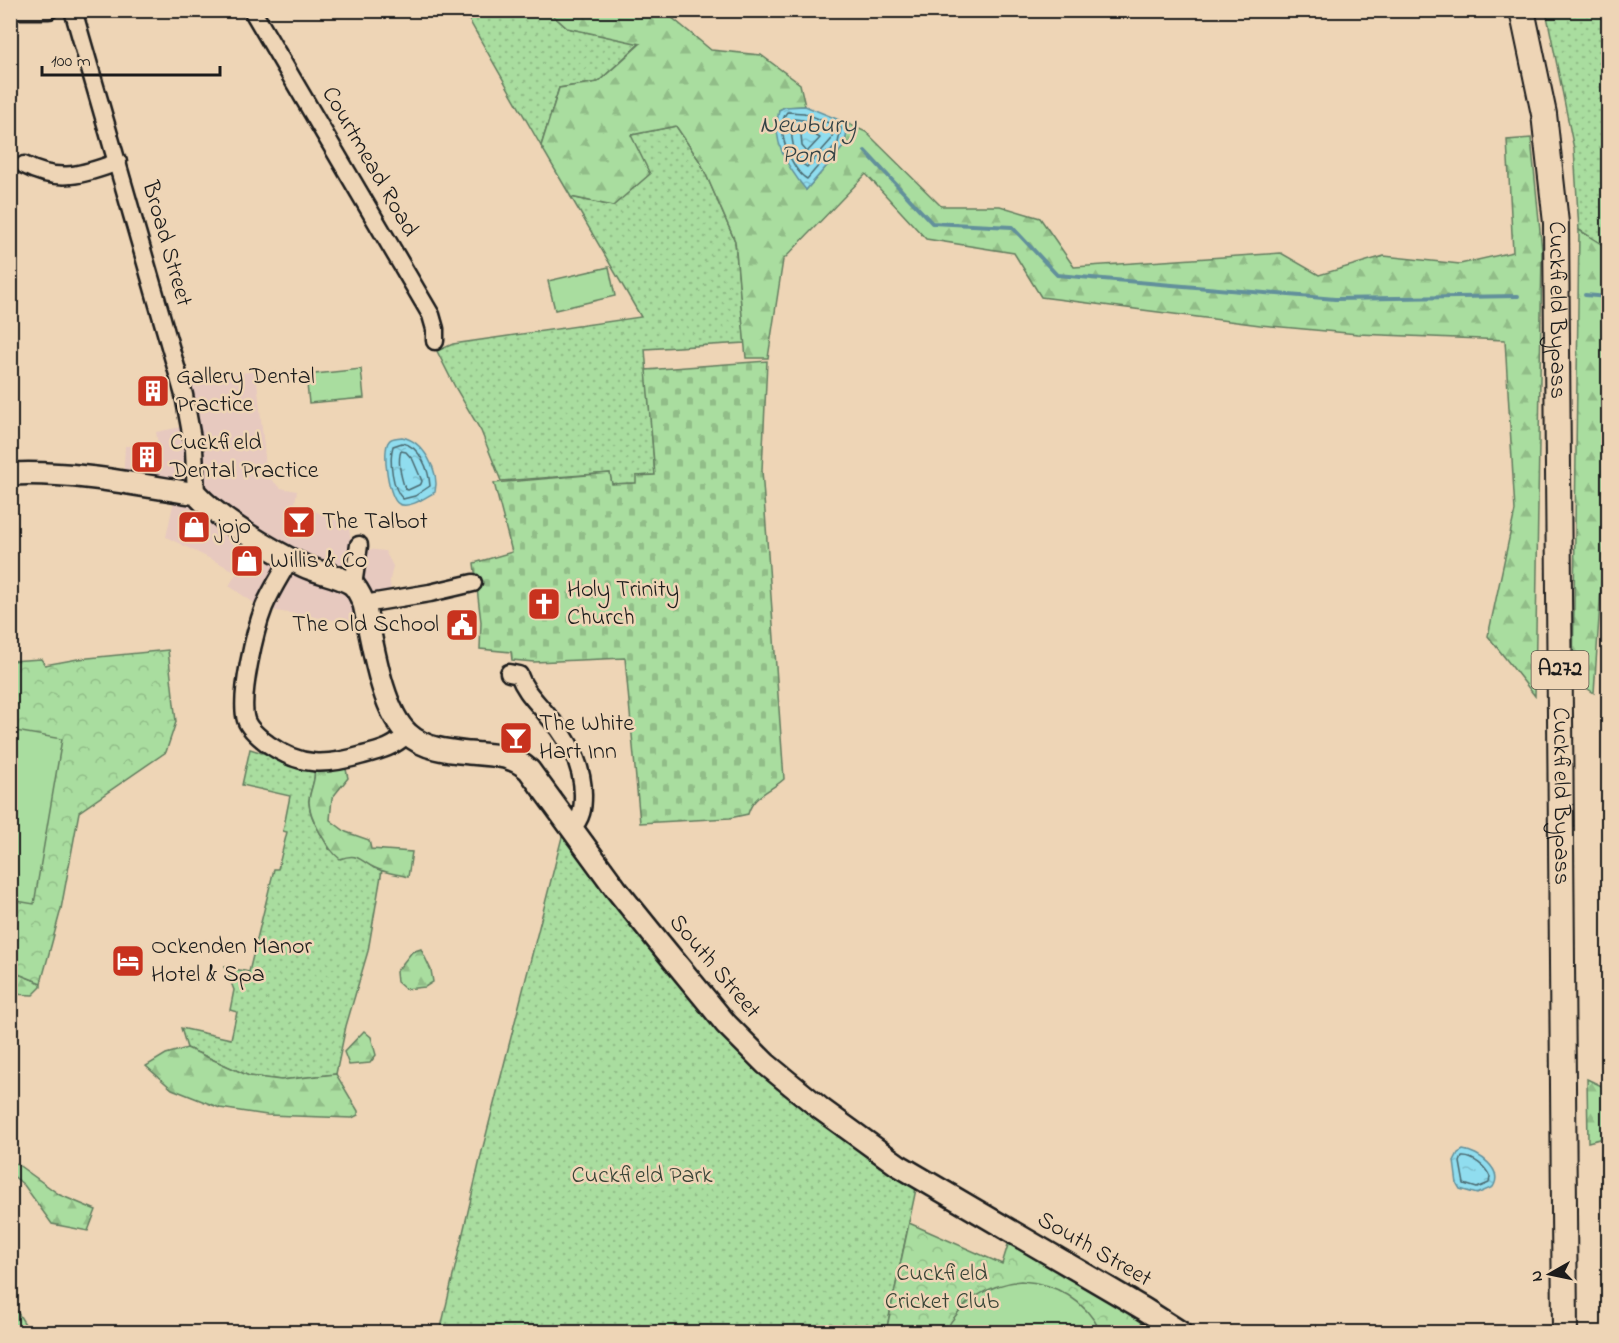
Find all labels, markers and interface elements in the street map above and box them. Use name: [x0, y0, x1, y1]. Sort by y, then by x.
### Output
scale bar: [42, 39, 220, 77]
text: 100 m: [51, 49, 91, 75]
street label: Courtmead Road: [312, 80, 427, 244]
water label: Newbury Pond: [760, 107, 857, 175]
street label: Broad Street: [131, 176, 201, 311]
street label: Cuckfield Bypass: [1538, 221, 1575, 399]
place label: Gallery Dental Practice: [176, 360, 315, 423]
building icon: Gallery Dental Practice: [135, 373, 171, 409]
place label: Cuckfield Dental Practice: [169, 426, 319, 489]
building icon: Cuckfield Dental Practice: [129, 439, 165, 475]
bar icon: The Talbot: [281, 504, 317, 540]
place label: The Talbot: [322, 505, 428, 540]
shop icon: jojo: [176, 509, 212, 545]
place label: jojo: [214, 510, 251, 545]
shop icon: Willis & Co: [229, 543, 265, 579]
place label: Willis & Co: [270, 544, 367, 579]
place label: Holy Trinity Church: [567, 573, 679, 636]
church icon: Holy Trinity Church: [526, 586, 562, 622]
public building icon: The Old School: [444, 607, 480, 643]
place label: The Old School: [292, 608, 439, 643]
road number: A272: [1532, 651, 1588, 689]
place label: The White Hart Inn: [539, 707, 634, 770]
street label: Cuckfield Bypass: [1542, 707, 1579, 885]
bar icon: The White Hart Inn: [498, 720, 534, 756]
street label: South Street: [660, 907, 768, 1027]
place label: Ockenden Manor Hotel & Spa: [151, 930, 312, 993]
hotel icon: Ockenden Manor Hotel & Spa: [110, 943, 146, 979]
park label: Cuckfield Park: [571, 1159, 713, 1194]
street label: South Street: [1030, 1203, 1158, 1297]
north arrow: [1520, 1244, 1580, 1304]
park label: Cuckfield Cricket Club: [885, 1257, 1000, 1320]
text: N: [1524, 1269, 1550, 1283]

